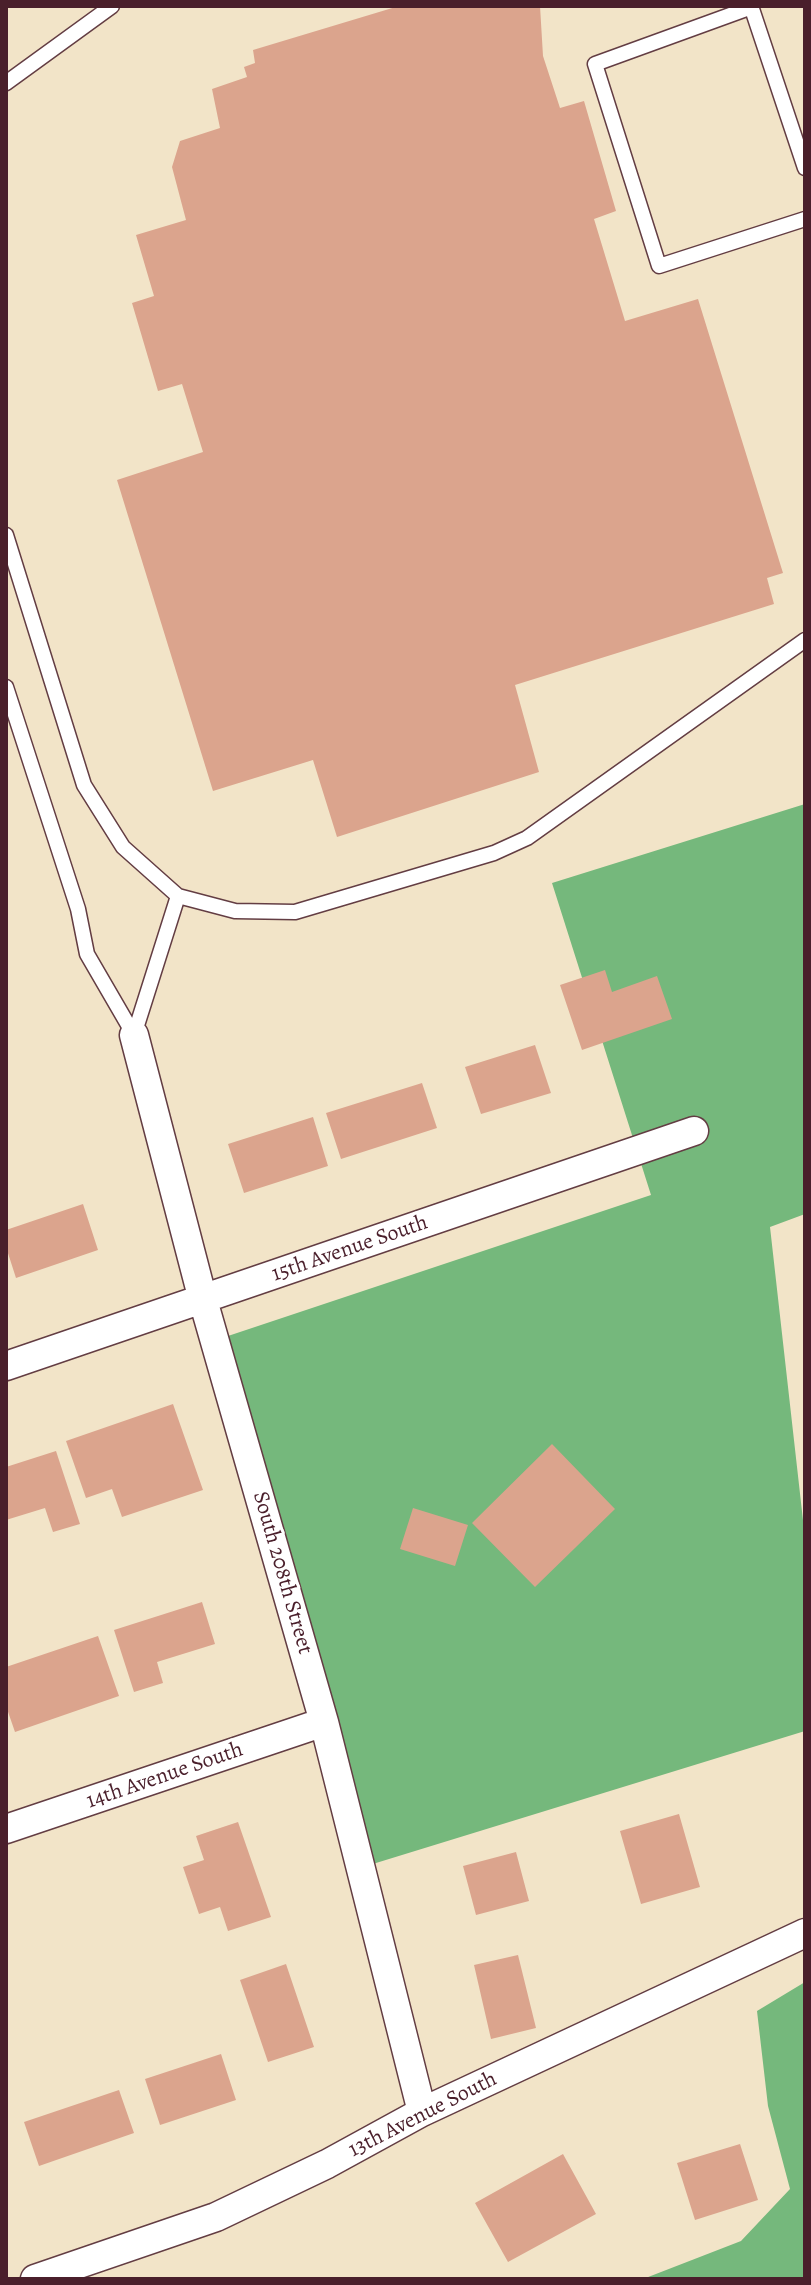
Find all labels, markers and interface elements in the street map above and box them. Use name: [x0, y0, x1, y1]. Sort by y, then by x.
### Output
street label: 15th Avenue South: [268, 1210, 432, 1288]
street label: South 208th Street: [246, 1489, 318, 1657]
street label: 14th Avenue South: [83, 1737, 247, 1815]
street label: 13th Avenue South: [344, 2066, 502, 2164]

